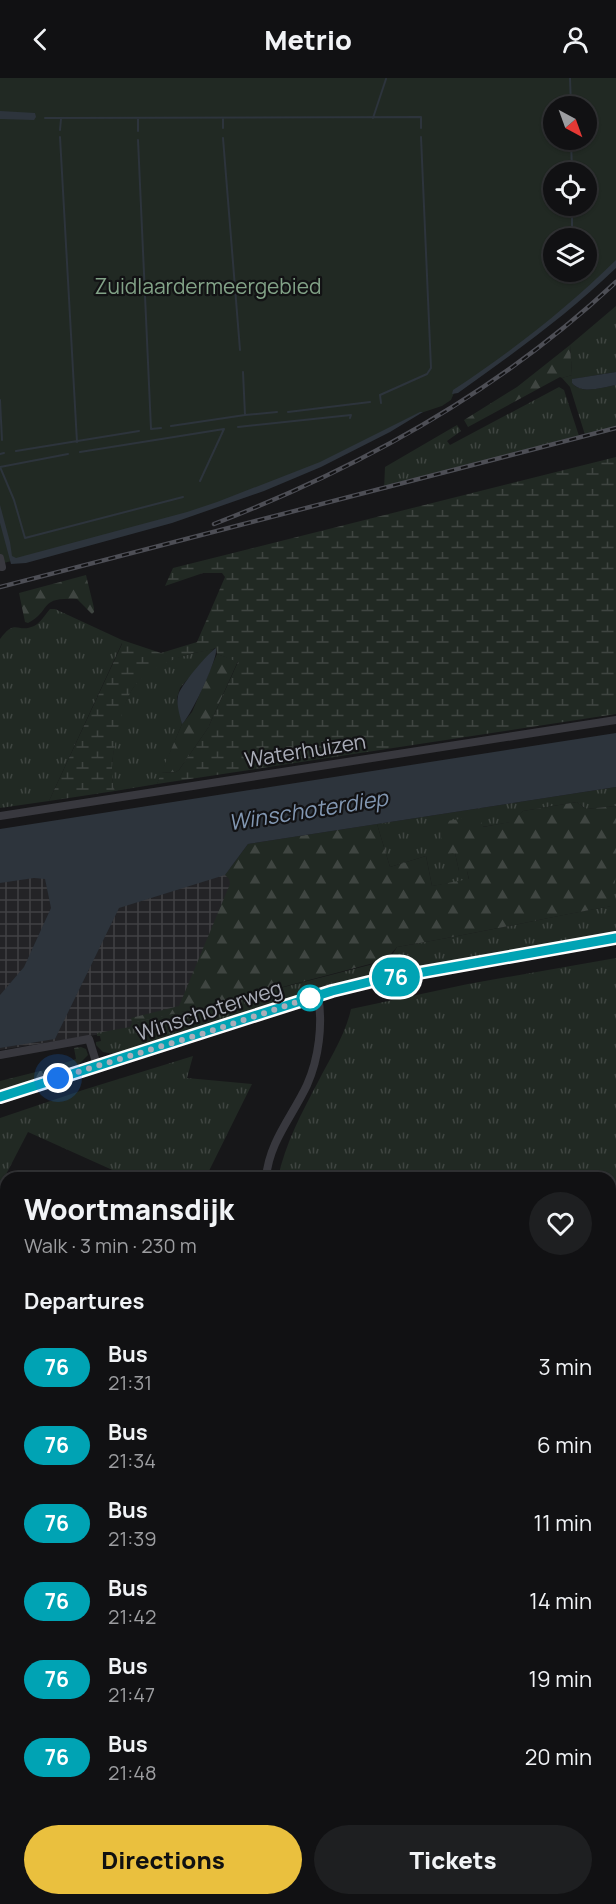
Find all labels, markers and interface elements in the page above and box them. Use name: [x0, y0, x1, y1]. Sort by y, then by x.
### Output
text: Metrio: [264, 21, 352, 58]
icon: back: [24, 23, 57, 56]
icon: person: [559, 23, 592, 56]
north arrow: [543, 96, 597, 150]
map controls: [543, 96, 597, 282]
button: locate: [543, 162, 597, 216]
button: layers: [543, 228, 597, 282]
park label: Zuidlaardermeergebied: [95, 272, 321, 300]
street label: Waterhuizen: [242, 727, 368, 773]
water label: Winschoterdiep: [226, 782, 392, 837]
line badge: 76: [369, 958, 423, 996]
text: 76: [384, 963, 408, 991]
street label: Winschoterweg: [132, 973, 286, 1047]
unlabelled marker: [297, 985, 323, 1011]
your location: [43, 1063, 73, 1093]
text: Woortmansdijk: [24, 1190, 234, 1228]
button: heart: [529, 1192, 592, 1255]
text: Walk · 3 min · 230 m: [24, 1232, 197, 1259]
text: Departures: [24, 1286, 144, 1316]
text: Bus: [108, 1339, 148, 1369]
text: 3 min: [539, 1352, 592, 1382]
text: 76: [45, 1353, 69, 1381]
text: 21:31: [108, 1369, 152, 1396]
text: Bus: [108, 1417, 148, 1447]
text: 6 min: [537, 1430, 592, 1460]
text: 76: [45, 1431, 69, 1459]
text: 21:34: [108, 1447, 156, 1474]
text: Bus: [108, 1495, 148, 1525]
text: 11 min: [534, 1508, 592, 1538]
text: 76: [45, 1509, 69, 1537]
text: 21:39: [108, 1525, 157, 1552]
text: Bus: [108, 1573, 148, 1603]
text: 14 min: [529, 1586, 592, 1616]
text: 76: [45, 1587, 69, 1615]
text: 21:42: [108, 1603, 156, 1630]
text: Bus: [108, 1651, 148, 1681]
text: 19 min: [529, 1664, 592, 1694]
text: 76: [45, 1665, 69, 1693]
text: 21:47: [108, 1681, 155, 1708]
text: Bus: [108, 1729, 148, 1759]
text: 20 min: [525, 1742, 592, 1772]
text: 76: [45, 1743, 69, 1771]
text: 21:48: [108, 1759, 157, 1786]
button: Directions: [24, 1825, 302, 1894]
button: Tickets: [314, 1825, 592, 1894]

